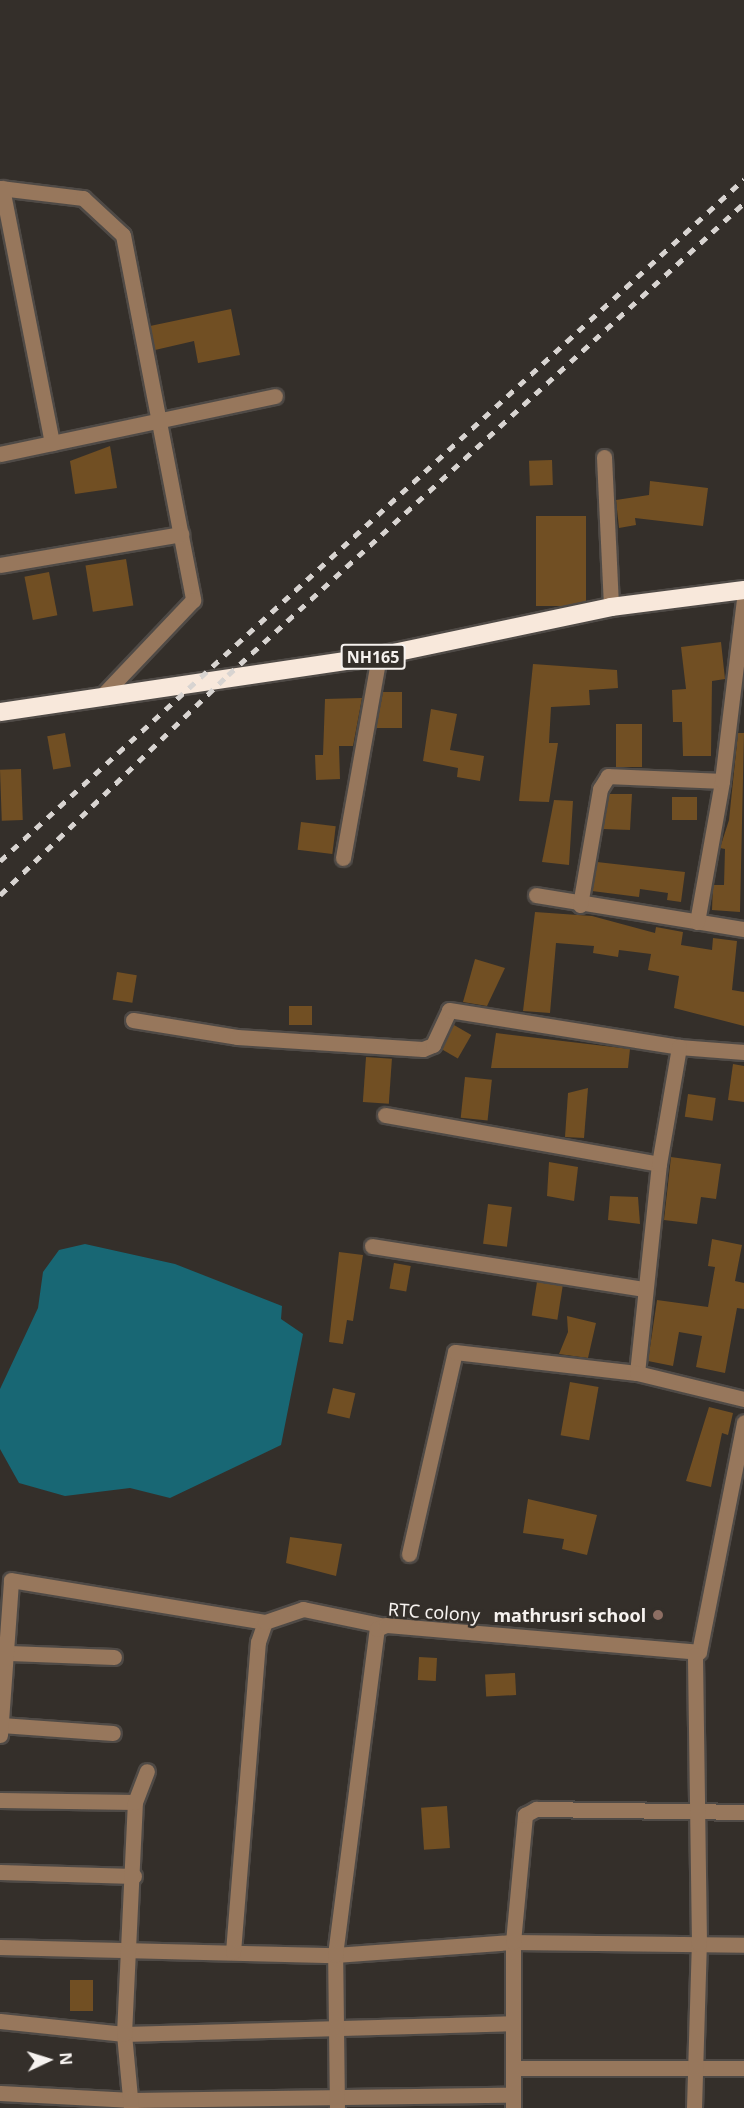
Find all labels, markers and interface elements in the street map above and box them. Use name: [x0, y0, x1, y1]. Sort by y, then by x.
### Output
road number: NH165: [340, 644, 406, 670]
street label: RTC colony: [387, 1598, 481, 1626]
place label: mathrusri school: [493, 1604, 646, 1626]
marker: mathrusri school: [651, 1608, 665, 1622]
north arrow: [18, 2030, 78, 2090]
text: N: [55, 2051, 77, 2066]

